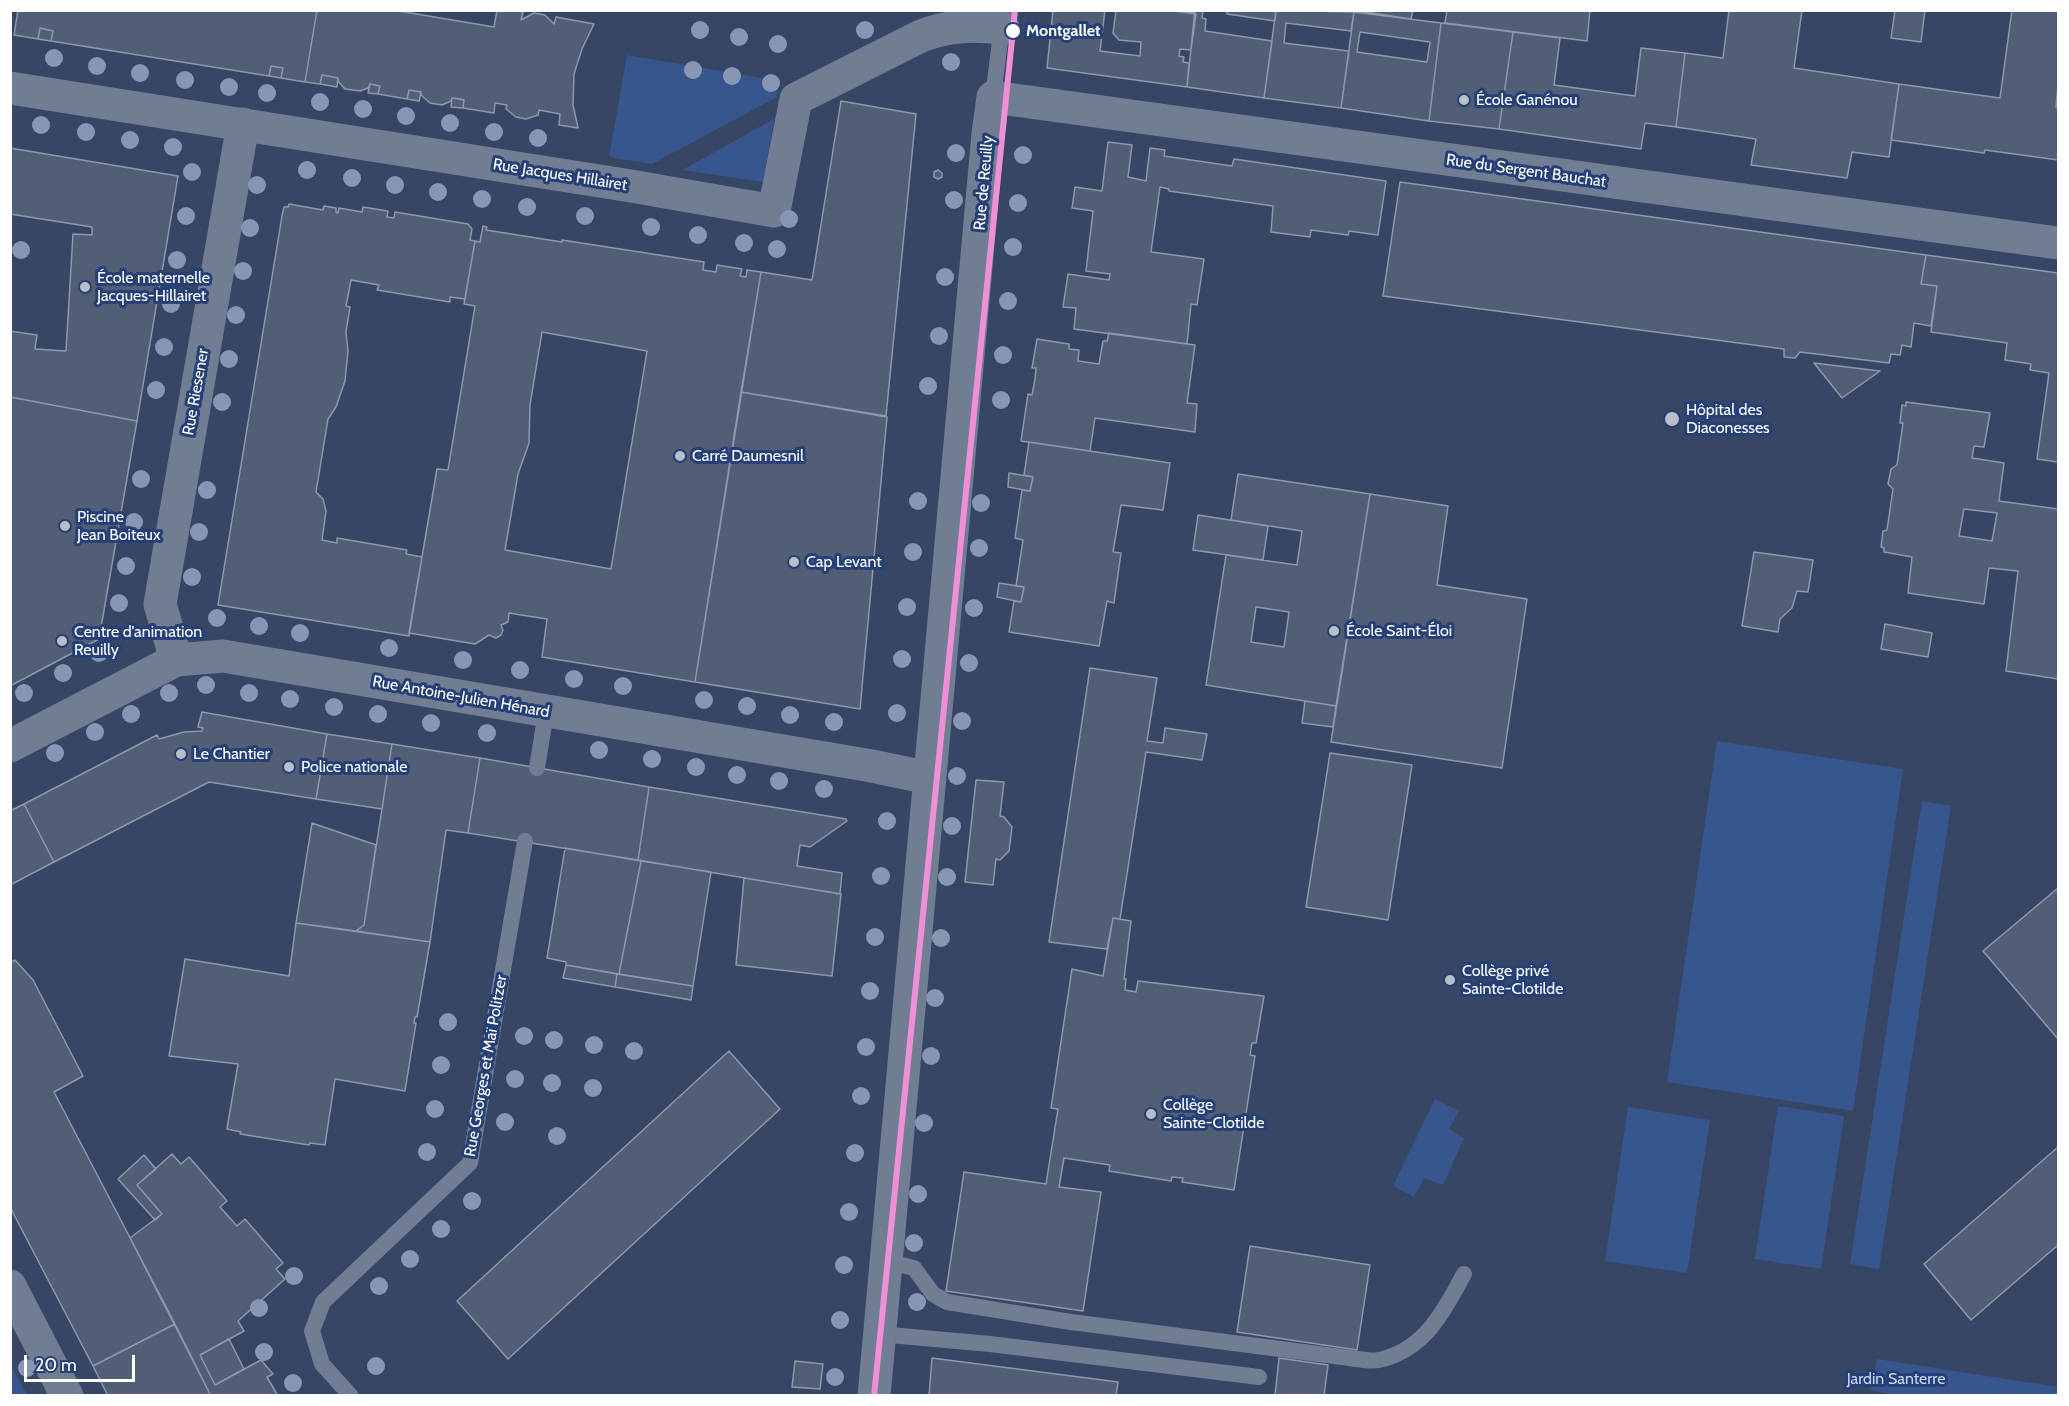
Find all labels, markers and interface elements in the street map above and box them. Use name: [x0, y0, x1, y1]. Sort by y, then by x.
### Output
place label: Montgallet: [1026, 21, 1101, 41]
marker: Montgallet: [1004, 22, 1022, 40]
place label: École Ganénou: [1476, 90, 1578, 110]
marker: École Ganénou: [1457, 93, 1471, 107]
street label: Rue de Reuilly: [970, 135, 998, 231]
street label: Rue du Sergent Bauchat: [1445, 150, 1607, 192]
street label: Rue Jacques Hillairet: [491, 155, 629, 195]
place label: École maternelle Jacques-Hillairet: [97, 268, 210, 306]
marker: École maternelle Jacques-Hillairet: [78, 280, 92, 294]
street label: Rue Riesener: [179, 347, 213, 437]
place label: Hôpital des Diaconesses: [1686, 400, 1770, 438]
marker: Hôpital des Diaconesses: [1663, 410, 1681, 428]
place label: Carré Daumesnil: [692, 446, 804, 466]
marker: Carré Daumesnil: [673, 449, 687, 463]
place label: Piscine Jean Boiteux: [77, 507, 161, 545]
marker: Piscine Jean Boiteux: [58, 519, 72, 533]
place label: Cap Levant: [806, 552, 882, 572]
marker: Cap Levant: [787, 555, 801, 569]
place label: École Saint-Éloi: [1346, 621, 1452, 641]
place label: Centre d'animation Reuilly: [74, 622, 202, 660]
marker: École Saint-Éloi: [1327, 624, 1341, 638]
marker: Centre d'animation Reuilly: [55, 634, 69, 648]
street label: Rue Antoine-Julien Hénard: [371, 672, 551, 722]
place label: Le Chantier: [193, 744, 270, 764]
marker: Le Chantier: [174, 747, 188, 761]
place label: Police nationale: [301, 757, 407, 777]
marker: Police nationale: [282, 760, 296, 774]
place label: Collège privé Sainte-Clotilde: [1462, 961, 1563, 999]
marker: Collège privé Sainte-Clotilde: [1443, 973, 1457, 987]
street label: Rue Georges et Maï Politzer: [461, 974, 511, 1158]
place label: Collège Sainte-Clotilde: [1163, 1095, 1264, 1133]
marker: Collège Sainte-Clotilde: [1144, 1107, 1158, 1121]
scale bar: [27, 1343, 138, 1381]
text: 20 m: [35, 1354, 77, 1376]
park label: Jardin Santerre: [1847, 1369, 1945, 1389]

